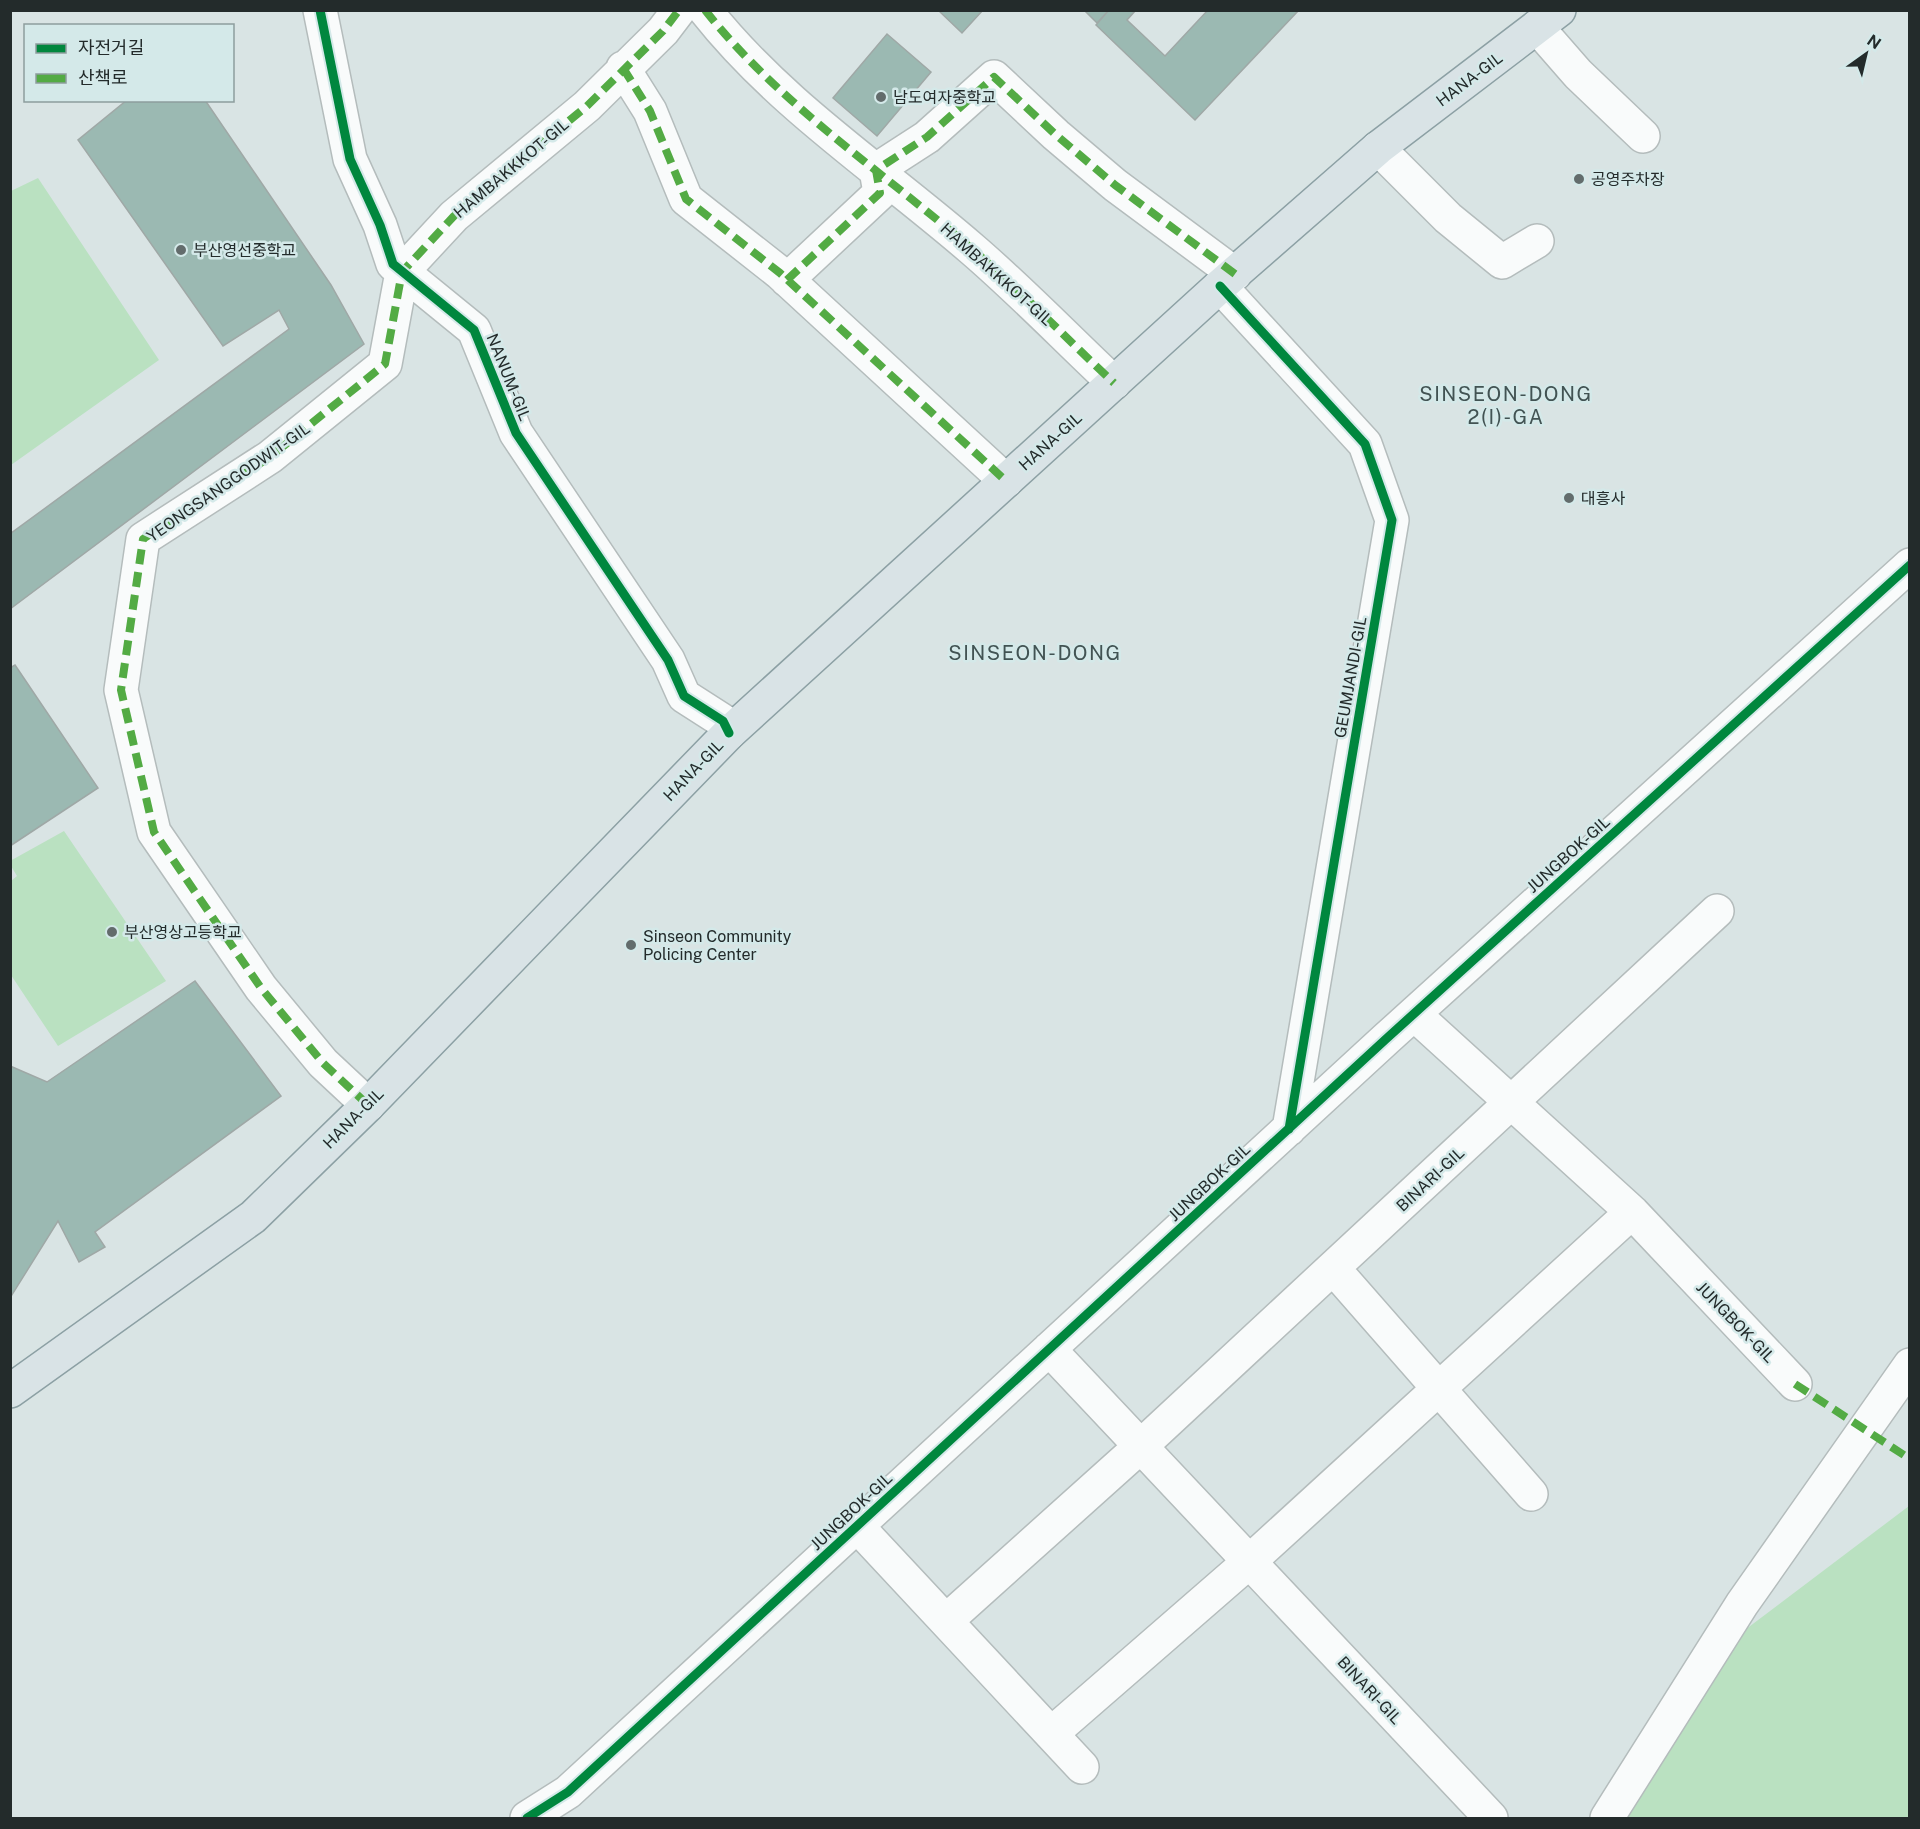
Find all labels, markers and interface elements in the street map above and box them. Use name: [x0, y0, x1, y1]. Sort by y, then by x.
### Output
legend: [24, 24, 234, 102]
north arrow: [1836, 24, 1896, 84]
text: N: [1864, 31, 1885, 53]
text: 자전거길: [78, 37, 144, 58]
street label: HANA-GIL: [1432, 48, 1506, 110]
text: 산책로: [78, 67, 128, 88]
place label: 남도여자중학교: [893, 88, 996, 107]
marker: 남도여자중학교: [874, 90, 888, 104]
street label: HAMBAKKKOT-GIL: [450, 115, 573, 222]
place label: 공영주차장: [1591, 170, 1665, 189]
marker: 공영주차장: [1572, 172, 1586, 186]
street label: HAMBAKKKOT-GIL: [937, 219, 1057, 330]
place label: 부산영선중학교: [193, 241, 296, 260]
marker: 부산영선중학교: [174, 243, 188, 257]
street label: NANUM-GIL: [482, 331, 535, 424]
district label: SINSEON-DONG 2(I)-GA: [1419, 382, 1593, 429]
street label: HANA-GIL: [1015, 408, 1086, 475]
street label: YEONGSANGGODWIT-GIL: [143, 419, 314, 546]
place label: 대흥사: [1581, 489, 1625, 508]
marker: 대흥사: [1562, 491, 1576, 505]
street label: GEUMJANDI-GIL: [1330, 615, 1371, 739]
district label: SINSEON-DONG: [948, 641, 1122, 665]
street label: HANA-GIL: [659, 736, 727, 805]
street label: JUNGBOK-GIL: [1523, 812, 1614, 897]
place label: 부산영상고등학교: [124, 923, 242, 942]
marker: 부산영상고등학교: [105, 925, 119, 939]
place label: Sinseon Community Policing Center: [643, 927, 792, 964]
marker: Sinseon Community Policing Center: [624, 938, 638, 952]
street label: HANA-GIL: [319, 1084, 388, 1153]
street label: JUNGBOK-GIL: [1164, 1140, 1254, 1225]
street label: BINARI-GIL: [1393, 1143, 1468, 1216]
street label: JUNGBOK-GIL: [1692, 1278, 1779, 1367]
street label: JUNGBOK-GIL: [806, 1469, 896, 1554]
street label: BINARI-GIL: [1333, 1653, 1406, 1728]

